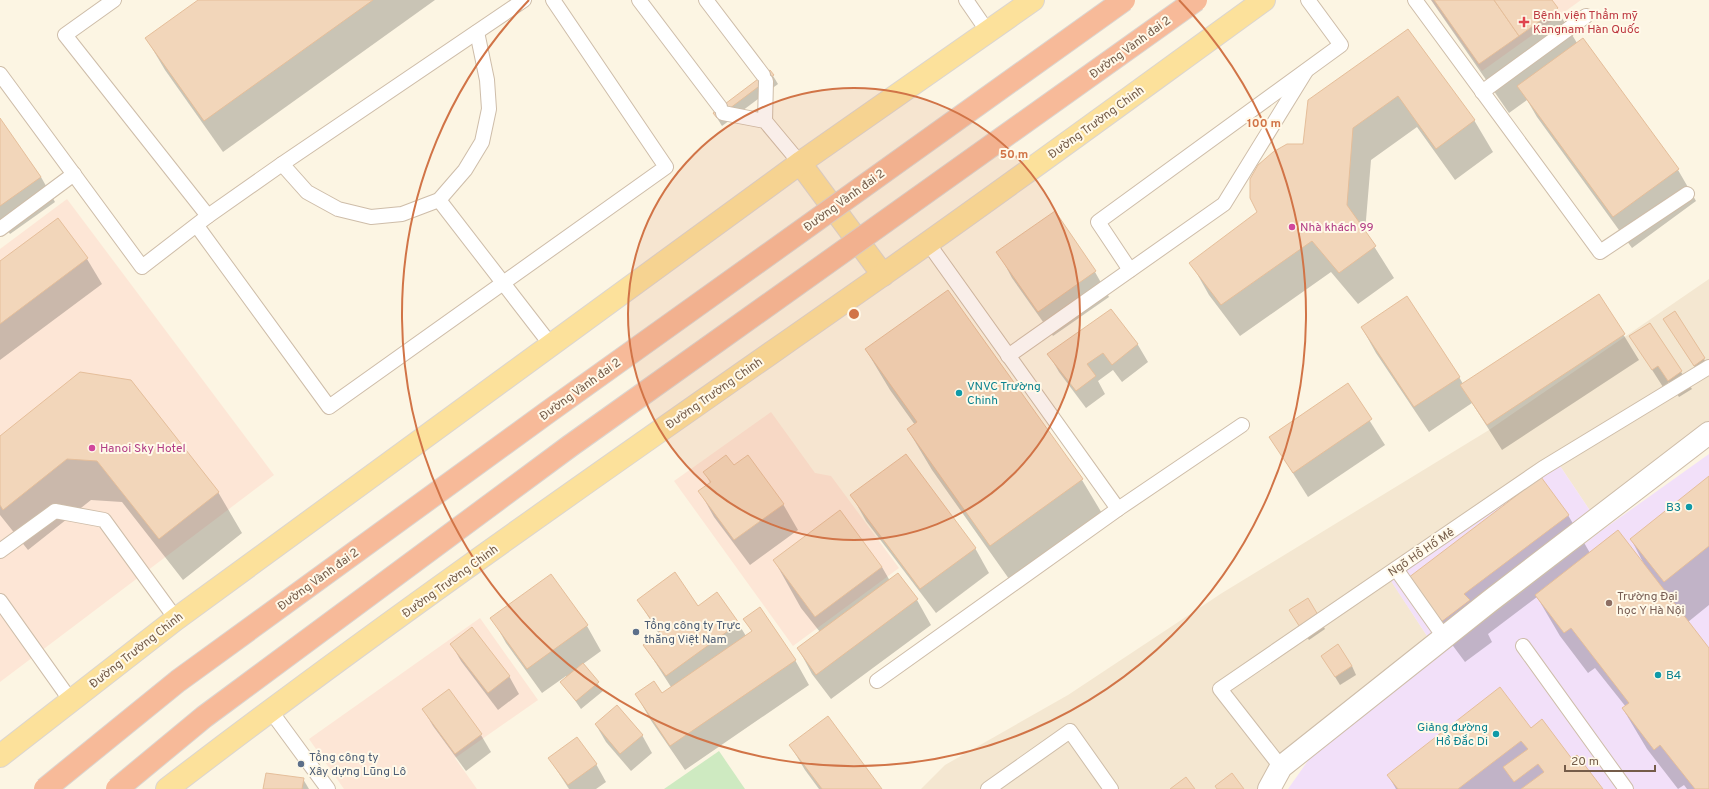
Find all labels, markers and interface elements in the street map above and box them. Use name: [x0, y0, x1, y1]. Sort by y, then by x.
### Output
place label: Bệnh viện Thẩm mỹ Kangnam Hàn Quốc: [1533, 8, 1640, 38]
street label: Đường Vành đai 2: [1087, 13, 1174, 83]
marker: Bệnh viện Thẩm mỹ Kangnam Hàn Quốc: [1518, 16, 1530, 28]
street label: Đường Trường Chinh: [1045, 83, 1148, 163]
text: 100 m: [1247, 116, 1281, 132]
text: 50 m: [1000, 147, 1028, 163]
street label: Đường Vành đai 2: [801, 166, 888, 236]
place label: Nhà khách 99: [1300, 220, 1374, 236]
marker: Nhà khách 99: [1287, 222, 1297, 232]
centre of rings: [847, 307, 861, 321]
street label: Đường Trường Chinh: [663, 354, 766, 433]
street label: Đường Vành đai 2: [537, 355, 624, 425]
place label: VNVC Trường Chinh: [967, 379, 1041, 409]
marker: VNVC Trường Chinh: [954, 388, 964, 398]
place label: Hanoi Sky Hotel: [100, 441, 186, 457]
marker: Hanoi Sky Hotel: [87, 443, 97, 453]
place label: B3: [1666, 500, 1681, 516]
marker: B3: [1684, 502, 1694, 512]
street label: Ngõ Hồ Hố Mẻ: [1385, 525, 1458, 581]
street label: Đường Trường Chinh: [399, 542, 502, 622]
street label: Đường Vành đai 2: [275, 545, 362, 615]
place label: Trường Đại học Y Hà Nội: [1617, 589, 1685, 619]
marker: Trường Đại học Y Hà Nội: [1604, 598, 1614, 608]
street label: Đường Trường Chinh: [86, 609, 187, 692]
place label: Tổng công ty Trực thăng Việt Nam: [644, 618, 741, 648]
marker: Tổng công ty Trực thăng Việt Nam: [631, 627, 641, 637]
place label: B4: [1666, 668, 1681, 684]
marker: B4: [1653, 670, 1663, 680]
place label: Giảng đường Hồ Đắc Di: [1417, 720, 1488, 750]
marker: Giảng đường Hồ Đắc Di: [1491, 729, 1501, 739]
scale bar: [1565, 747, 1655, 773]
place label: Tổng công ty Xây dựng Lũng Lô: [309, 750, 406, 780]
text: 20 m: [1571, 754, 1599, 770]
marker: Tổng công ty Xây dựng Lũng Lô: [296, 759, 306, 769]

